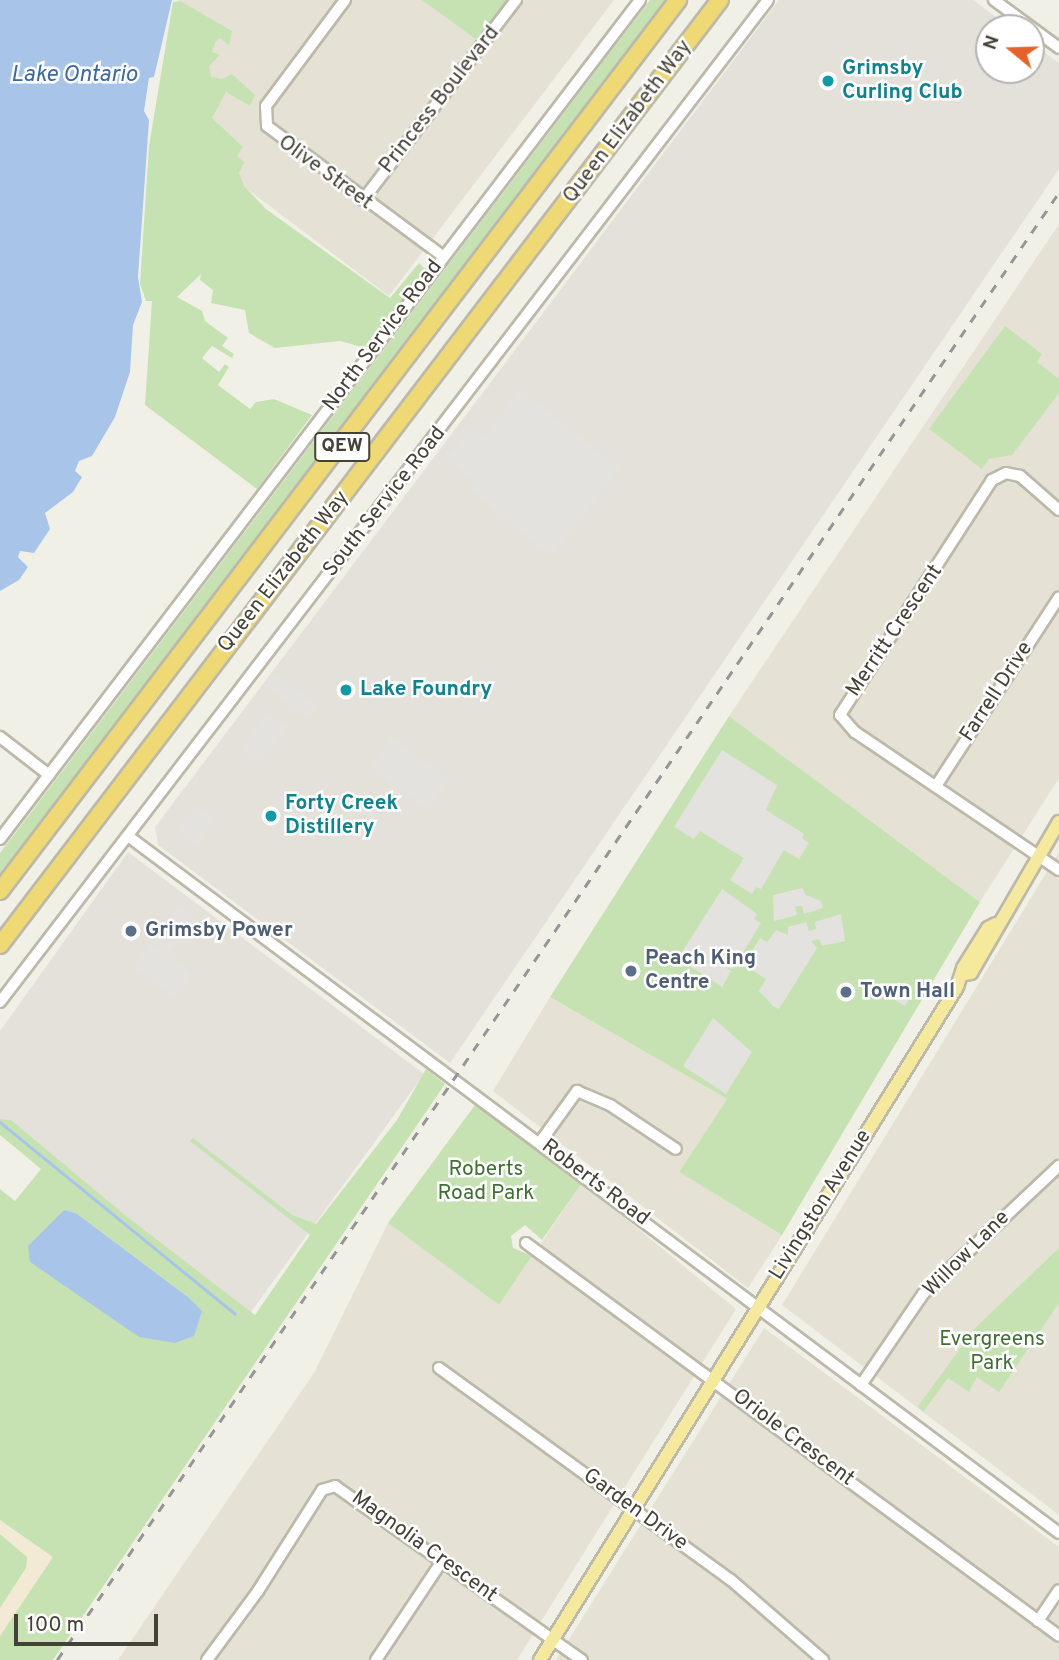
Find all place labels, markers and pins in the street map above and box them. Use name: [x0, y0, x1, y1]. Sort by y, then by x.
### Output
place label: Grimsby Curling Club: [842, 56, 963, 106]
marker: Grimsby Curling Club: [820, 73, 836, 89]
place label: Lake Foundry: [360, 677, 492, 703]
marker: Lake Foundry: [338, 682, 354, 698]
place label: Forty Creek Distillery: [285, 791, 398, 841]
marker: Forty Creek Distillery: [263, 808, 279, 824]
place label: Grimsby Power: [145, 918, 293, 944]
marker: Grimsby Power: [123, 923, 139, 939]
place label: Peach King Centre: [645, 946, 756, 996]
marker: Peach King Centre: [623, 963, 639, 979]
place label: Town Hall: [860, 979, 955, 1005]
marker: Town Hall: [838, 984, 854, 1000]

